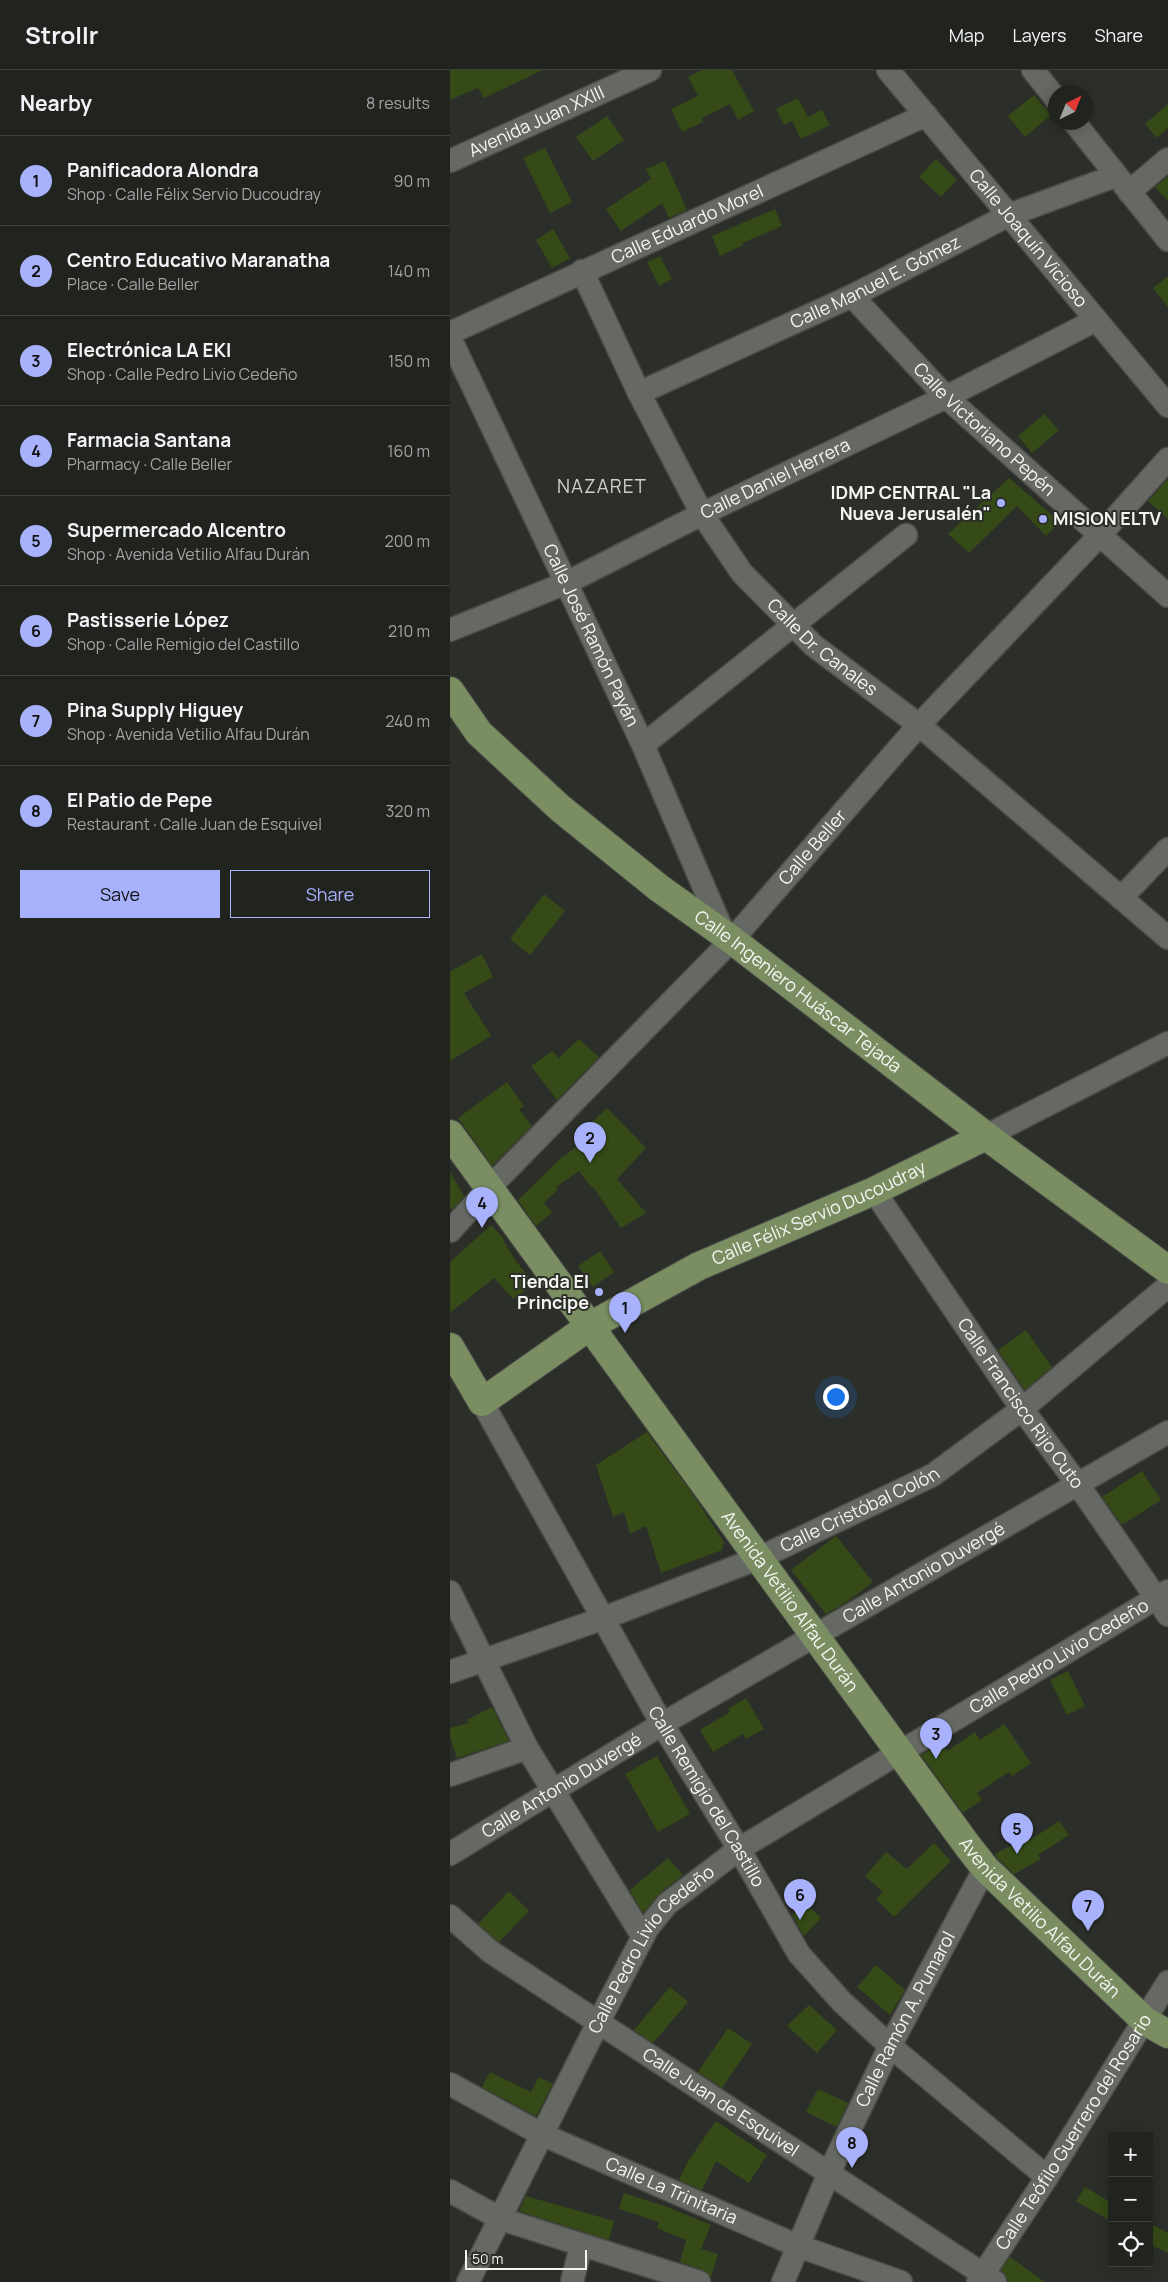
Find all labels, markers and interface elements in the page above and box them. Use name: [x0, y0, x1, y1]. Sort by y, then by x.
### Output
text: Strollr: [25, 18, 98, 51]
text: Map: [949, 23, 984, 47]
text: Layers: [1012, 23, 1066, 47]
text: Share: [1094, 23, 1143, 47]
street label: Avenida Juan XXIII: [464, 79, 608, 162]
north arrow: [1048, 85, 1093, 130]
text: Nearby: [20, 89, 92, 117]
text: 8 results: [366, 92, 430, 114]
text: Panificadora Alondra: [67, 157, 259, 183]
street label: Calle Joaquín Vicioso: [964, 163, 1094, 312]
text: 1: [32, 170, 40, 192]
text: 90 m: [394, 170, 430, 192]
street label: Calle Eduardo Morel: [607, 178, 767, 269]
text: Shop · Calle Félix Servio Ducoudray: [67, 183, 321, 205]
street label: Calle Manuel E. Gómez: [786, 229, 964, 334]
text: Centro Educativo Maranatha: [67, 247, 330, 273]
text: 2: [31, 260, 41, 282]
text: 140 m: [388, 260, 430, 282]
text: Place · Calle Beller: [67, 273, 199, 295]
text: Electrónica LA EKI: [67, 337, 231, 363]
text: 3: [31, 350, 41, 372]
text: 150 m: [388, 350, 430, 372]
street label: Calle Victoriano Pepén: [909, 357, 1061, 501]
text: Shop · Calle Pedro Livio Cedeño: [67, 363, 297, 385]
text: Farmacia Santana: [67, 427, 231, 453]
street label: Calle Daniel Herrera: [696, 432, 854, 524]
text: 4: [31, 440, 41, 462]
text: 160 m: [387, 440, 430, 462]
text: Pharmacy · Calle Beller: [67, 453, 232, 475]
district label: NAZARET: [557, 473, 647, 499]
place label: IDMP CENTRAL "La Nueva Jerusalén": [831, 480, 991, 525]
marker: IDMP CENTRAL "La Nueva Jerusalén": [995, 497, 1007, 509]
place label: MISION ELTV: [1053, 506, 1162, 530]
marker: MISION ELTV: [1037, 513, 1049, 525]
text: Supermercado Alcentro: [67, 517, 286, 543]
text: 5: [31, 530, 41, 552]
text: 200 m: [385, 530, 430, 552]
street label: Calle José Ramón Payán: [538, 540, 645, 730]
text: Shop · Avenida Vetilio Alfau Durán: [67, 543, 310, 565]
street label: Calle Dr. Canales: [763, 593, 883, 701]
text: Pastisserie López: [67, 607, 229, 633]
text: 6: [31, 620, 41, 642]
text: 210 m: [388, 620, 430, 642]
text: Shop · Calle Remigio del Castillo: [67, 633, 300, 655]
text: Pina Supply Higuey: [67, 697, 243, 723]
text: 7: [32, 710, 40, 732]
text: 240 m: [385, 710, 430, 732]
text: Shop · Avenida Vetilio Alfau Durán: [67, 723, 310, 745]
text: El Patio de Pepe: [67, 787, 212, 813]
text: 8: [31, 800, 41, 822]
text: 320 m: [386, 800, 430, 822]
street label: Calle Beller: [772, 804, 852, 889]
text: Restaurant · Calle Juan de Esquivel: [67, 813, 322, 835]
button: Save: [20, 870, 220, 918]
button: Share: [230, 870, 430, 918]
street label: Calle Ingeniero Huáscar Tejada: [690, 904, 907, 1078]
pin: 2: [574, 1122, 606, 1163]
street label: Calle Félix Servio Ducoudray: [708, 1154, 930, 1270]
pin: 4: [466, 1187, 498, 1228]
place label: Tienda El Principe: [511, 1269, 589, 1314]
marker: Tienda El Principe: [593, 1286, 605, 1298]
pin: 1: [609, 1292, 641, 1333]
street label: Calle Francisco Rijo Cuto: [953, 1313, 1090, 1493]
your location: [823, 1384, 849, 1410]
street label: Calle Cristóbal Colón: [776, 1461, 944, 1557]
street label: Avenida Vetilio Alfau Durán: [717, 1505, 865, 1697]
street label: Calle Antonio Duvergé: [838, 1516, 1009, 1628]
street label: Calle Pedro Livio Cedeño: [965, 1592, 1153, 1719]
street label: Calle Remigio del Castillo: [643, 1701, 771, 1891]
pin: 3: [920, 1718, 952, 1759]
street label: Calle Antonio Duvergé: [477, 1726, 646, 1843]
pin: 5: [1001, 1813, 1033, 1854]
street label: Avenida Vetilio Alfau Durán: [954, 1832, 1126, 2003]
street label: Calle Pedro Livio Cedeño: [582, 1859, 719, 2037]
pin: 6: [784, 1879, 816, 1920]
pin: 7: [1072, 1890, 1104, 1931]
street label: Calle Ramón A. Pumarol: [849, 1927, 960, 2111]
street label: Calle Teófilo Guerrero del Rosario: [989, 2009, 1156, 2254]
street label: Calle Juan de Esquivel: [638, 2041, 804, 2162]
pin: 8: [836, 2127, 868, 2168]
map controls: [1108, 2132, 1153, 2267]
button: +: [1108, 2132, 1153, 2177]
street label: Calle La Trinitaria: [602, 2151, 741, 2229]
button: −: [1108, 2177, 1153, 2222]
button: locate: [1108, 2222, 1153, 2267]
scale bar: [465, 2247, 588, 2270]
text: 50 m: [472, 2249, 503, 2268]

